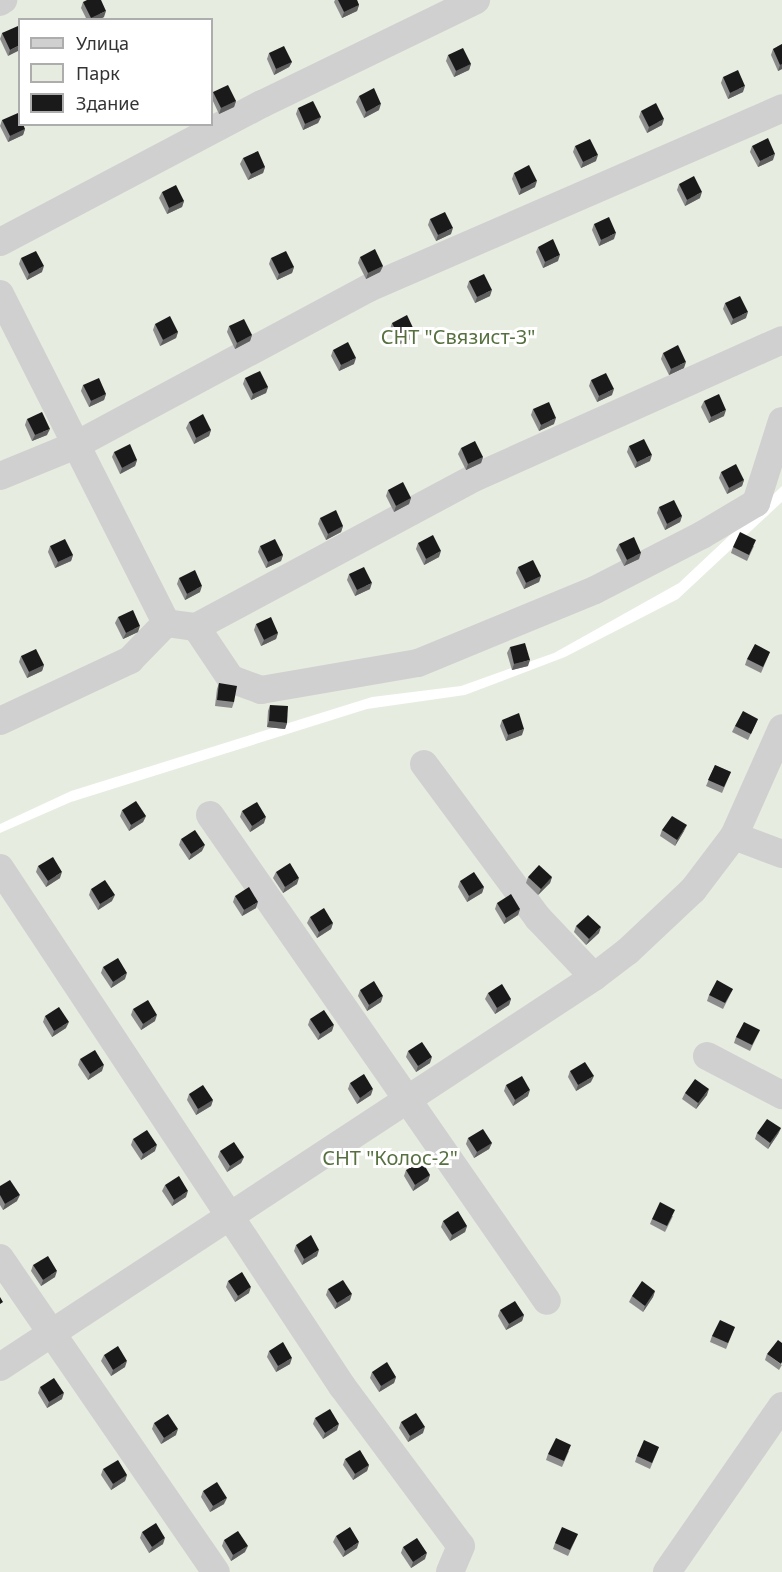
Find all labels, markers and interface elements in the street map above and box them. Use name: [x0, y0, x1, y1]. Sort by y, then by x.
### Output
legend: [18, 18, 213, 126]
text: Улица: [76, 31, 129, 55]
text: Парк: [76, 61, 120, 85]
text: Здание: [76, 91, 139, 115]
park label: СНТ "Связист-3": [381, 324, 535, 348]
park label: СНТ "Колос-2": [322, 1145, 458, 1169]

